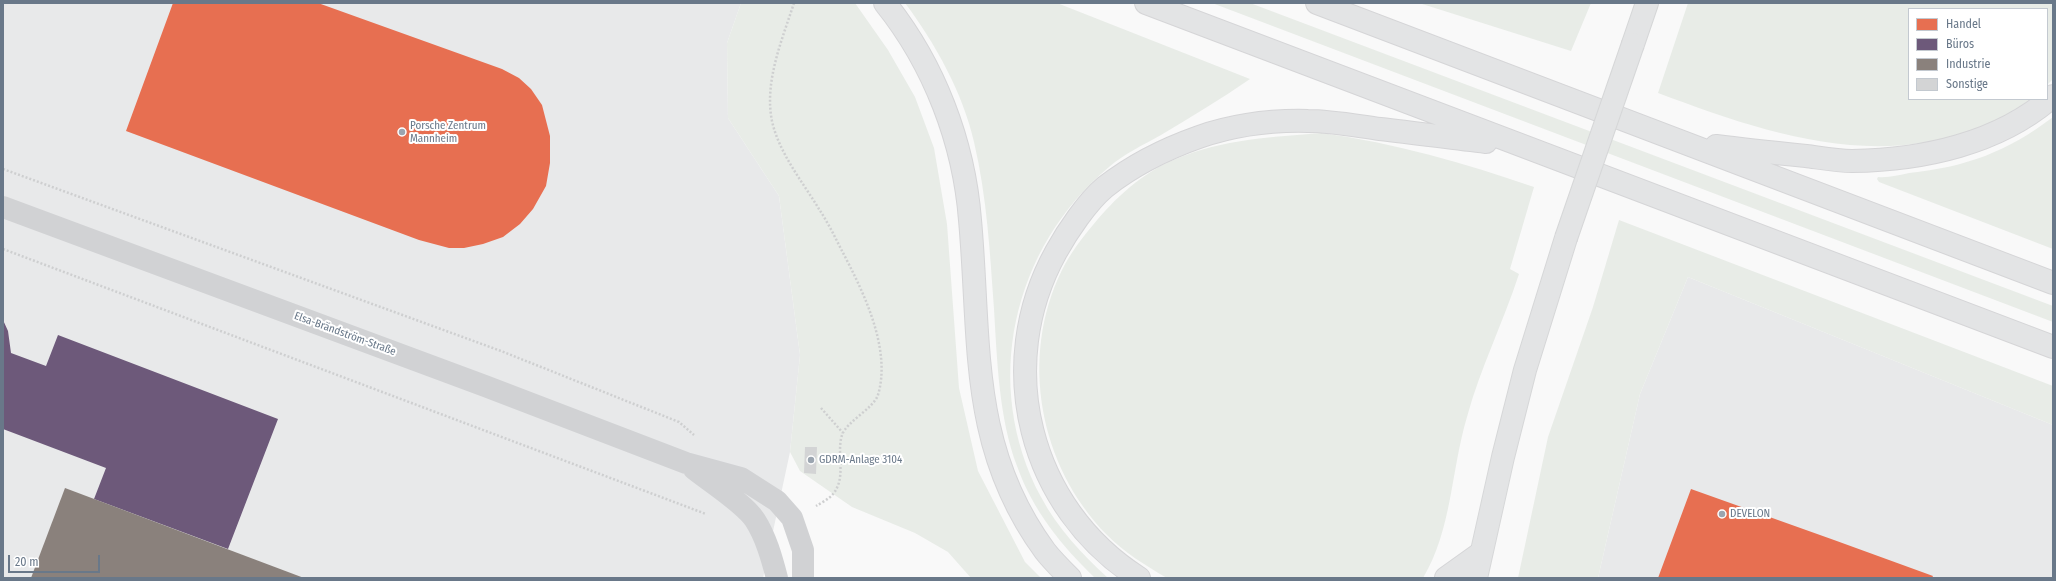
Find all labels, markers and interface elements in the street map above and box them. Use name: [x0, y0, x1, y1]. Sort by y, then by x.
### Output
legend: [1908, 8, 2048, 100]
text: Handel: [1946, 17, 1981, 31]
text: Büros: [1946, 37, 1974, 51]
text: Industrie: [1946, 57, 1990, 71]
text: Sonstige: [1946, 77, 1988, 91]
place label: Porsche Zentrum Mannheim: [410, 119, 486, 145]
marker: Porsche Zentrum Mannheim: [397, 127, 407, 137]
street label: Elsa-Brändström-Straße: [292, 309, 398, 359]
place label: GDRM-Anlage 3104: [819, 453, 902, 467]
marker: GDRM-Anlage 3104: [806, 455, 816, 465]
place label: DEVELON: [1730, 507, 1770, 521]
marker: DEVELON: [1717, 509, 1727, 519]
scale bar: [10, 547, 102, 573]
text: 20 m: [15, 555, 39, 569]

